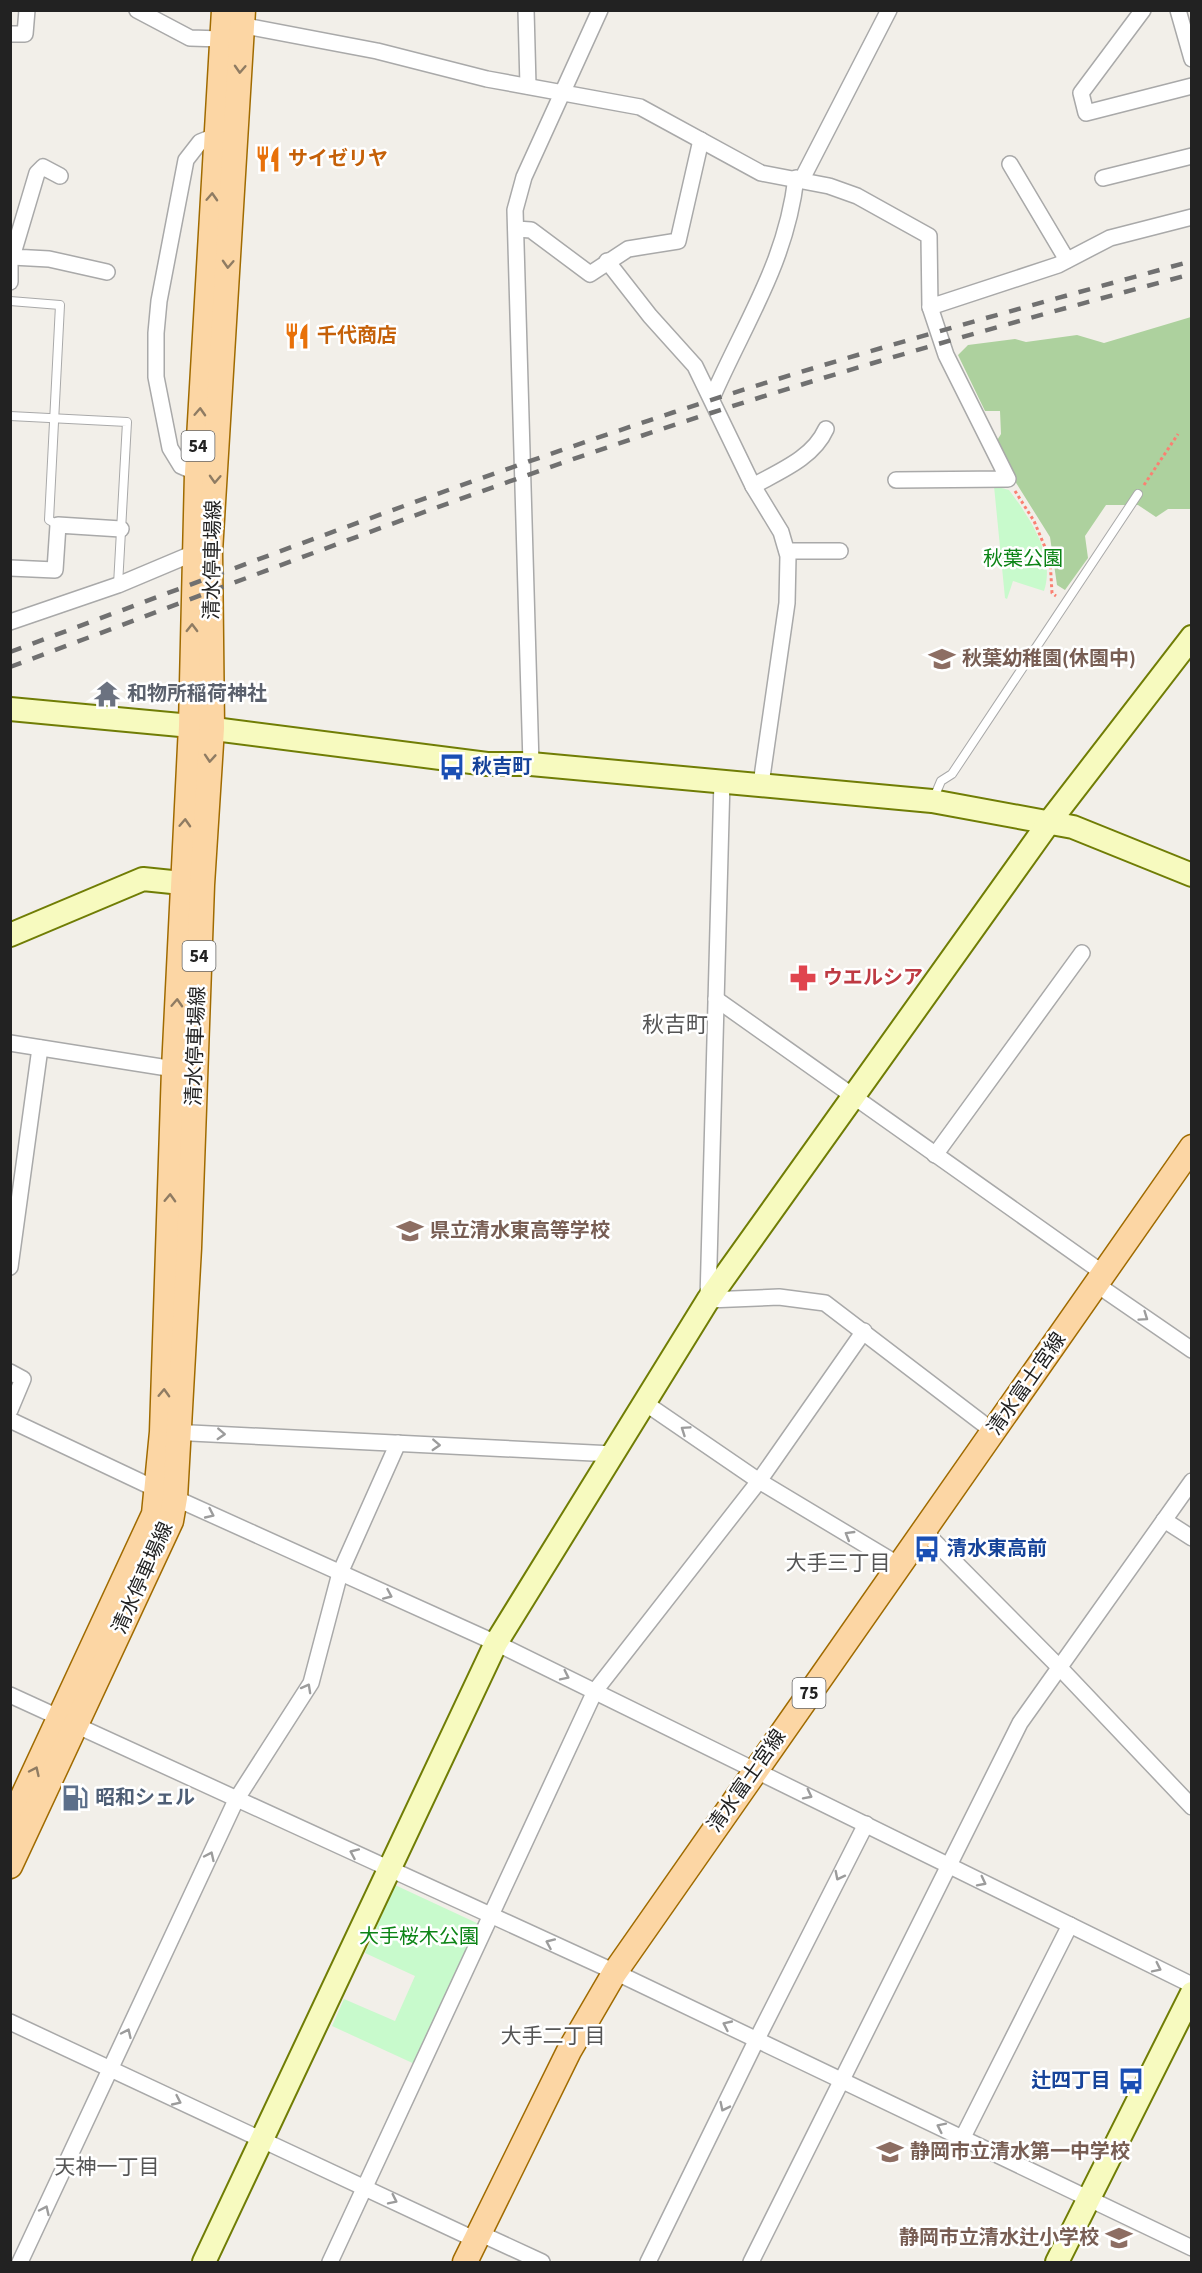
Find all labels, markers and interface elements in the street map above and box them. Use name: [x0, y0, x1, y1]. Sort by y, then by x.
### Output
one-way arrow: [233, 64, 246, 73]
restaurant icon: サイゼリヤ: [253, 144, 283, 174]
place label: サイゼリヤ: [288, 145, 388, 173]
one-way arrow: [206, 192, 219, 201]
one-way arrow: [221, 259, 234, 268]
restaurant icon: 千代商店: [282, 321, 312, 351]
place label: 千代商店: [317, 322, 397, 350]
one-way arrow: [193, 408, 206, 417]
road number: 54: [182, 431, 214, 461]
one-way arrow: [208, 475, 221, 484]
street label: 清水停車場線: [198, 500, 228, 620]
park label: 秋葉公園: [983, 545, 1063, 573]
one-way arrow: [186, 624, 199, 633]
school or university icon: 秋葉幼稚園(休園中): [927, 644, 957, 674]
place label: 秋葉幼稚園(休園中): [962, 645, 1136, 673]
temple icon: 和物所稲荷神社: [92, 679, 122, 709]
place label: 和物所稲荷神社: [127, 680, 267, 708]
bus stop icon: 秋吉町: [437, 752, 467, 782]
one-way arrow: [203, 753, 216, 762]
place label: 秋吉町: [472, 753, 532, 781]
one-way arrow: [179, 819, 192, 828]
road number: 54: [182, 941, 216, 971]
pharmacy icon: ウエルシア: [788, 963, 818, 993]
place label: ウエルシア: [823, 964, 923, 992]
street label: 清水停車場線: [180, 986, 212, 1106]
one-way arrow: [171, 999, 184, 1008]
district label: 秋吉町: [642, 1009, 708, 1041]
one-way arrow: [164, 1194, 176, 1203]
school or university icon: 県立清水東高等学校: [395, 1216, 425, 1246]
place label: 県立清水東高等学校: [430, 1217, 610, 1245]
one-way arrow: [1137, 1310, 1148, 1321]
street label: 清水富士宮線: [981, 1327, 1073, 1441]
one-way arrow: [157, 1388, 170, 1397]
one-way arrow: [681, 1426, 692, 1437]
one-way arrow: [216, 1428, 225, 1441]
one-way arrow: [432, 1438, 441, 1451]
one-way arrow: [204, 1507, 215, 1519]
street label: 清水停車場線: [106, 1517, 180, 1639]
one-way arrow: [845, 1531, 855, 1543]
bus stop icon: 清水東高前: [912, 1534, 942, 1564]
place label: 清水東高前: [947, 1535, 1047, 1563]
district label: 大手三丁目: [786, 1548, 891, 1578]
one-way arrow: [382, 1587, 393, 1599]
one-way arrow: [559, 1669, 570, 1681]
road number: 75: [792, 1678, 826, 1708]
one-way arrow: [300, 1683, 311, 1694]
street label: 清水富士宮線: [701, 1724, 793, 1838]
one-way arrow: [28, 1767, 40, 1778]
fuel station icon: 昭和シェル: [60, 1783, 90, 1813]
place label: 昭和シェル: [95, 1784, 195, 1812]
one-way arrow: [801, 1787, 812, 1799]
one-way arrow: [349, 1848, 360, 1860]
one-way arrow: [202, 1852, 214, 1863]
one-way arrow: [835, 1870, 847, 1881]
one-way arrow: [976, 1874, 987, 1886]
park label: 大手桜木公園: [359, 1923, 479, 1951]
one-way arrow: [546, 1938, 557, 1950]
one-way arrow: [1151, 1961, 1162, 1973]
district label: 大手二丁目: [501, 2021, 606, 2051]
one-way arrow: [723, 2021, 734, 2033]
one-way arrow: [120, 2028, 132, 2039]
bus stop icon: 辻四丁目: [1116, 2066, 1146, 2096]
place label: 辻四丁目: [1031, 2067, 1111, 2095]
one-way arrow: [171, 2093, 182, 2105]
one-way arrow: [719, 2100, 731, 2111]
one-way arrow: [937, 2122, 948, 2134]
school or university icon: 静岡市立清水第一中学校: [875, 2137, 905, 2167]
place label: 静岡市立清水第一中学校: [910, 2138, 1130, 2166]
district label: 天神一丁目: [55, 2152, 160, 2182]
one-way arrow: [386, 2193, 397, 2205]
one-way arrow: [37, 2205, 49, 2216]
school or university icon: 静岡市立清水辻小学校: [1104, 2223, 1134, 2253]
place label: 静岡市立清水辻小学校: [899, 2224, 1099, 2252]

